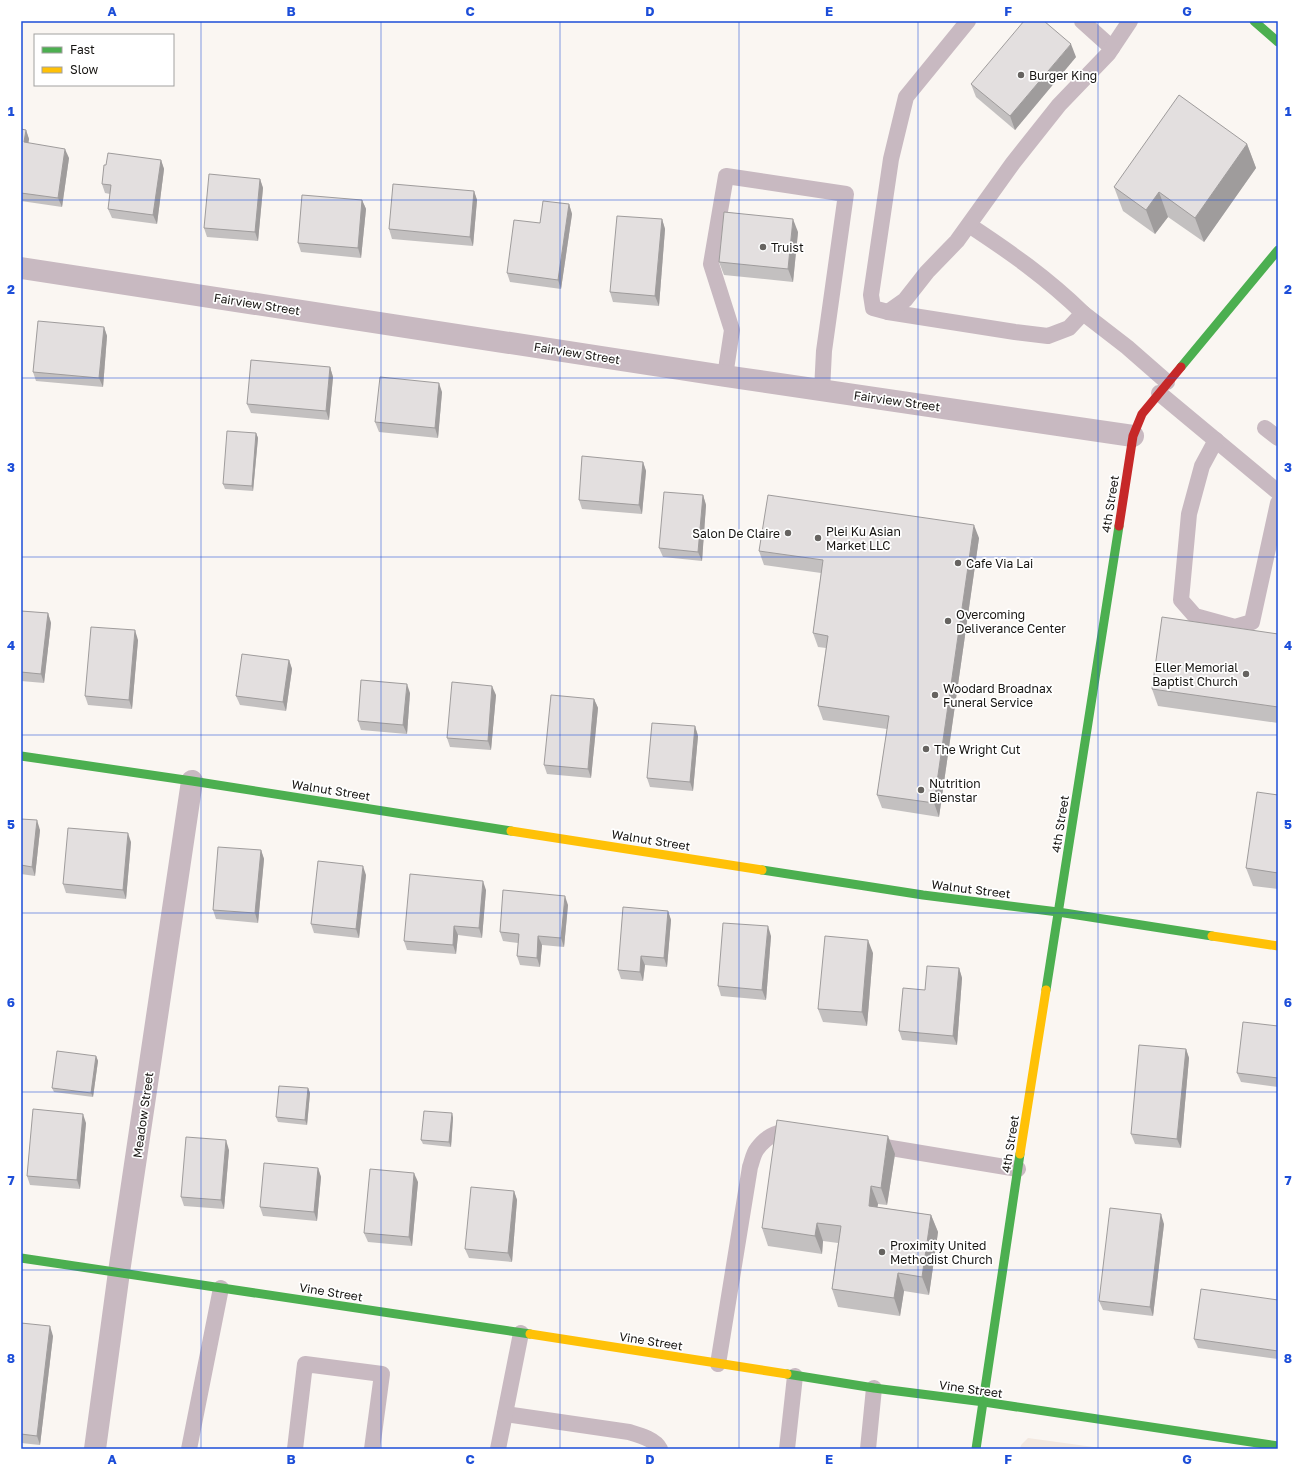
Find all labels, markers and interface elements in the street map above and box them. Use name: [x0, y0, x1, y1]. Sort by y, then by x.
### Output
text: A: [107, 3, 117, 19]
text: B: [286, 3, 296, 19]
text: C: [465, 3, 475, 19]
text: D: [645, 3, 655, 19]
text: E: [825, 3, 833, 19]
text: F: [1004, 3, 1012, 19]
text: G: [1182, 3, 1192, 19]
legend: [34, 34, 174, 86]
text: Fast: [70, 42, 95, 57]
text: Slow: [70, 62, 98, 77]
place label: Burger King: [1029, 68, 1097, 83]
marker: Burger King: [1016, 70, 1026, 80]
text: 1: [8, 103, 15, 119]
text: 1: [1285, 103, 1292, 119]
place label: Truist: [771, 240, 804, 255]
marker: Truist: [758, 242, 768, 252]
text: 2: [7, 281, 15, 297]
text: 2: [1284, 281, 1292, 297]
street label: Fairview Street: [213, 290, 301, 318]
street label: Fairview Street: [533, 339, 621, 367]
street label: Fairview Street: [853, 388, 941, 415]
text: 3: [7, 459, 15, 475]
text: 3: [1284, 459, 1292, 475]
street label: 4th Street: [1098, 474, 1122, 534]
place label: Plei Ku Asian Market LLC: [826, 524, 901, 553]
place label: Salon De Claire: [692, 526, 780, 541]
marker: Salon De Claire: [783, 528, 793, 538]
marker: Plei Ku Asian Market LLC: [813, 533, 823, 543]
place label: Cafe Via Lai: [966, 556, 1033, 571]
marker: Cafe Via Lai: [953, 558, 963, 568]
place label: Overcoming Deliverance Center: [956, 607, 1066, 636]
marker: Overcoming Deliverance Center: [943, 616, 953, 626]
text: 4: [7, 637, 15, 653]
text: 4: [1284, 637, 1292, 653]
place label: Eller Memorial Baptist Church: [1152, 660, 1238, 689]
marker: Eller Memorial Baptist Church: [1241, 669, 1251, 679]
place label: Woodard Broadnax Funeral Service: [943, 681, 1053, 710]
marker: Woodard Broadnax Funeral Service: [930, 690, 940, 700]
place label: The Wright Cut: [934, 742, 1021, 757]
marker: The Wright Cut: [921, 744, 931, 754]
street label: Walnut Street: [291, 776, 372, 804]
place label: Nutrition Bienstar: [929, 776, 981, 805]
marker: Nutrition Bienstar: [916, 785, 926, 795]
street label: 4th Street: [1048, 794, 1072, 854]
text: 5: [7, 816, 15, 832]
text: 5: [1284, 816, 1292, 832]
street label: Walnut Street: [611, 826, 692, 854]
street label: Walnut Street: [931, 877, 1012, 901]
text: 6: [7, 994, 15, 1010]
text: 6: [1284, 994, 1292, 1010]
street label: Meadow Street: [130, 1071, 156, 1159]
street label: 4th Street: [998, 1114, 1022, 1174]
text: 7: [7, 1172, 15, 1188]
text: 7: [1284, 1172, 1292, 1188]
place label: Proximity United Methodist Church: [890, 1238, 993, 1267]
marker: Proximity United Methodist Church: [877, 1247, 887, 1257]
street label: Vine Street: [298, 1280, 364, 1304]
street label: Vine Street: [618, 1329, 684, 1353]
text: 8: [7, 1350, 15, 1366]
text: 8: [1284, 1350, 1292, 1366]
street label: Vine Street: [938, 1377, 1004, 1401]
text: A: [107, 1451, 117, 1467]
text: B: [286, 1451, 296, 1467]
text: C: [465, 1451, 475, 1467]
text: D: [645, 1451, 655, 1467]
text: E: [825, 1451, 833, 1467]
text: F: [1004, 1451, 1012, 1467]
text: G: [1182, 1451, 1192, 1467]

